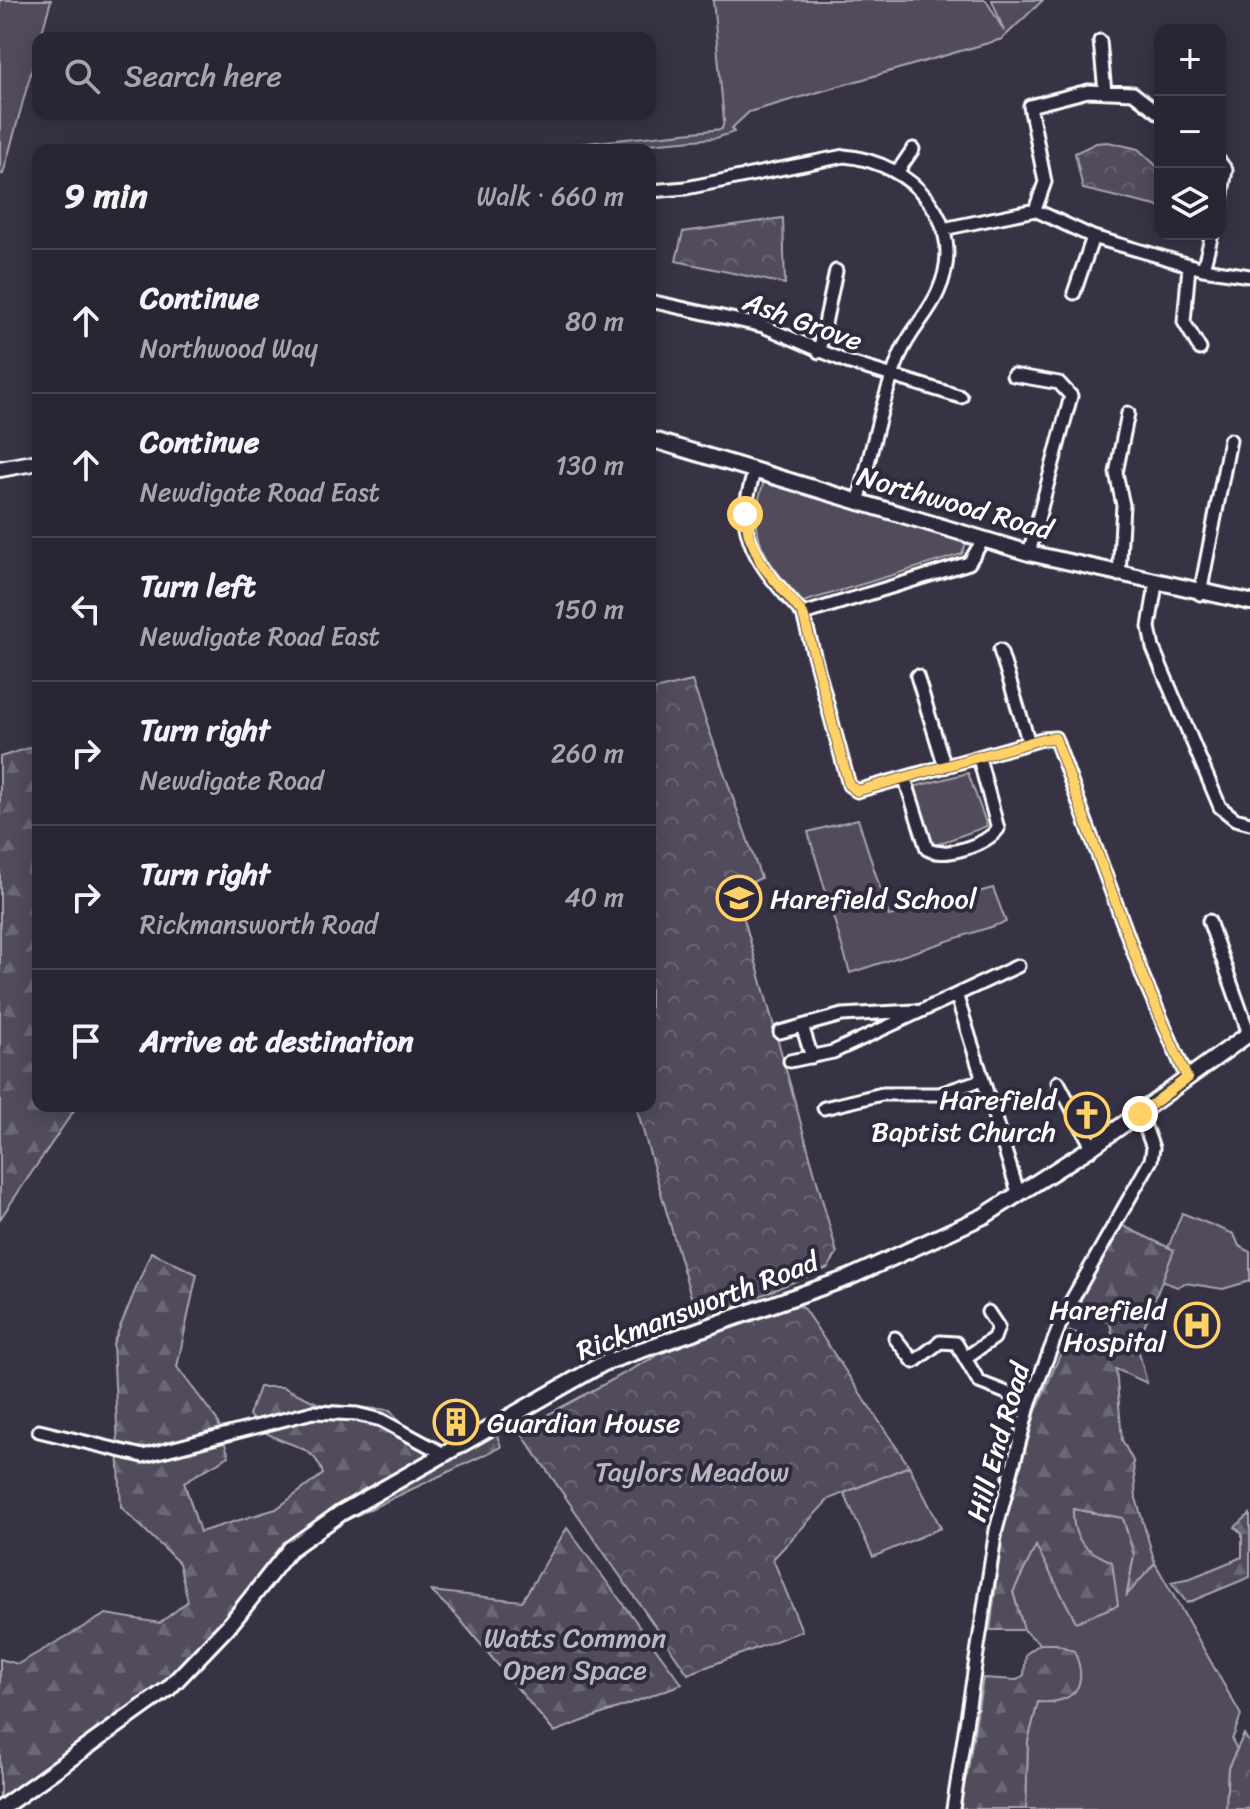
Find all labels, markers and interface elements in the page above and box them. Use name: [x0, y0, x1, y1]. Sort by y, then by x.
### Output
map controls: [1154, 24, 1226, 240]
button: +: [1154, 24, 1226, 96]
search box: [32, 32, 656, 120]
text: Search here: [124, 49, 282, 103]
icon: search: [60, 54, 104, 98]
button: −: [1154, 96, 1226, 168]
text: 9 min: [64, 166, 148, 226]
button: layers: [1154, 168, 1226, 240]
text: Walk · 660 m: [477, 173, 624, 219]
text: Continue: [140, 271, 259, 325]
street label: Ash Grove: [736, 276, 870, 365]
text: 80 m: [565, 298, 624, 344]
icon: ahead: [64, 299, 108, 343]
text: Northwood Way: [140, 325, 318, 371]
text: Continue: [140, 415, 259, 469]
text: 130 m: [555, 442, 624, 488]
icon: ahead: [64, 443, 108, 487]
street label: Northwood Road: [851, 452, 1061, 555]
text: Newdigate Road East: [140, 469, 380, 515]
route start: [727, 496, 763, 532]
text: Turn left: [140, 559, 256, 613]
text: 150 m: [554, 586, 624, 632]
icon: left: [64, 587, 108, 631]
text: Newdigate Road East: [140, 613, 380, 659]
text: Turn right: [140, 703, 270, 757]
text: 260 m: [551, 730, 624, 776]
icon: right: [64, 731, 108, 775]
text: Newdigate Road: [140, 757, 324, 803]
text: Turn right: [140, 847, 270, 901]
text: 40 m: [565, 874, 624, 920]
school or university icon: Harefield School: [715, 874, 763, 922]
place label: Harefield School: [770, 874, 978, 923]
icon: right: [64, 875, 108, 919]
text: Rickmansworth Road: [140, 901, 378, 947]
text: Arrive at destination: [140, 1014, 414, 1068]
icon: arrive: [64, 1019, 108, 1063]
place label: Harefield Baptist Church: [871, 1075, 1058, 1156]
church icon: Harefield Baptist Church: [1063, 1091, 1111, 1139]
route end: [1122, 1096, 1158, 1132]
street label: Rickmansworth Road: [569, 1236, 827, 1375]
place label: Harefield Hospital: [1049, 1285, 1168, 1366]
hospital icon: Harefield Hospital: [1173, 1301, 1221, 1349]
street label: Hill End Road: [952, 1354, 1045, 1527]
building icon: Guardian House: [432, 1398, 480, 1446]
place label: Guardian House: [487, 1398, 680, 1447]
park label: Taylors Meadow: [595, 1447, 789, 1496]
park label: Watts Common Open Space: [484, 1613, 666, 1694]

